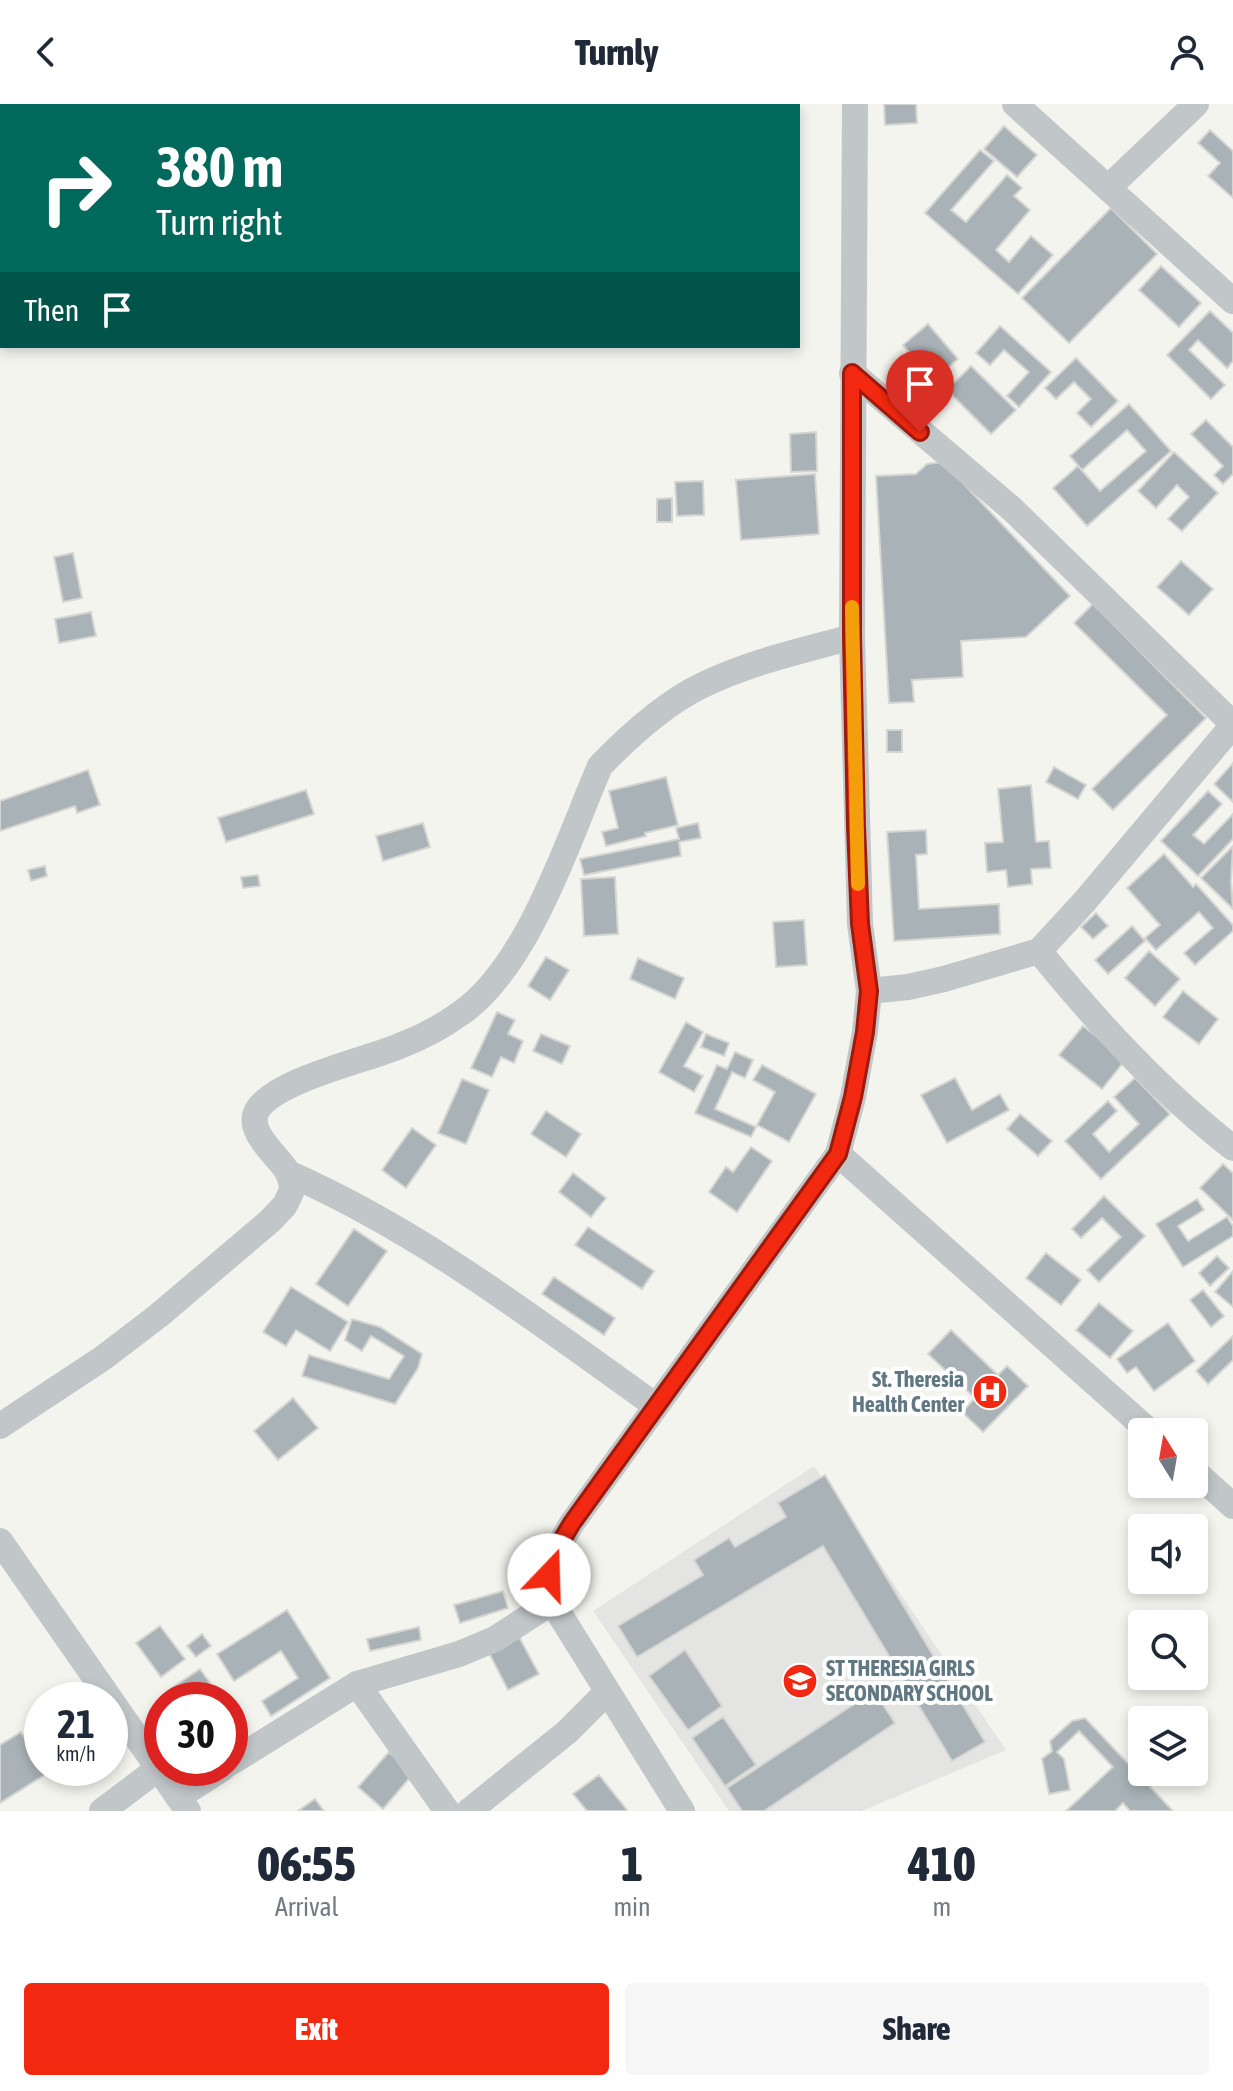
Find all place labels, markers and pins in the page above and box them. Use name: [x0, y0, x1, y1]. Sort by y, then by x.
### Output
pin: [886, 350, 954, 432]
place label: St. Theresia Health Center: [852, 1366, 964, 1417]
hospital icon: St. Theresia Health Center: [971, 1373, 1009, 1411]
place label: ST THERESIA GIRLS SECONDARY SCHOOL: [826, 1655, 993, 1706]
school or university icon: ST THERESIA GIRLS SECONDARY SCHOOL: [781, 1662, 819, 1700]

